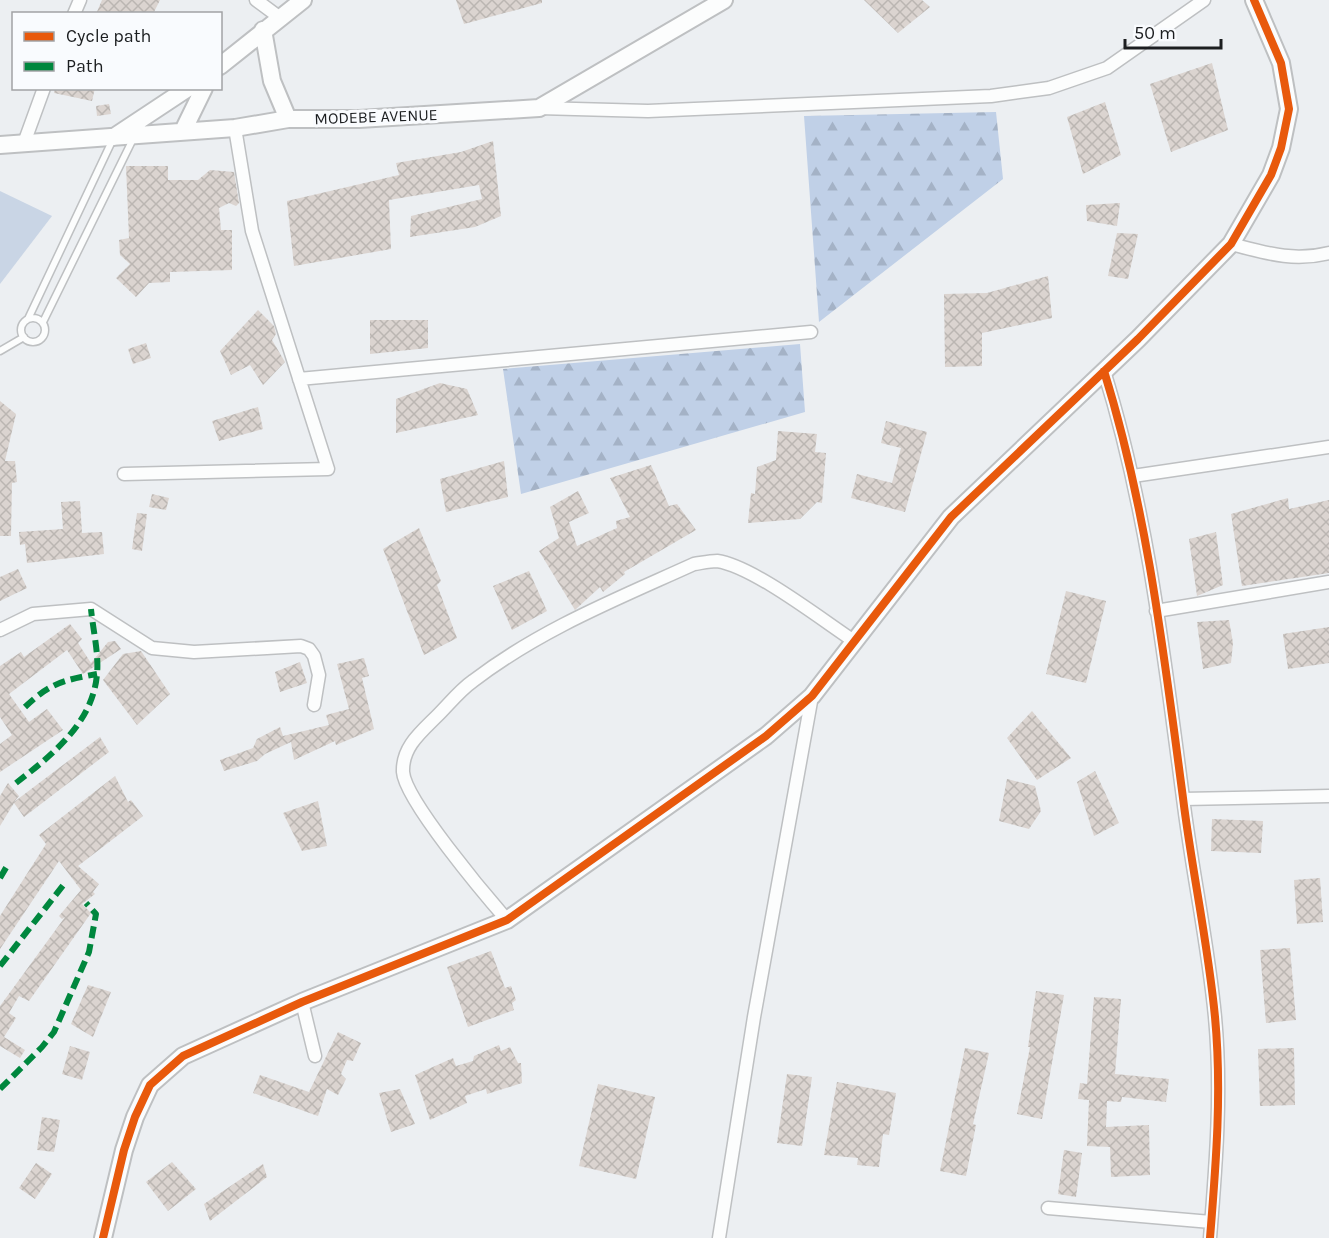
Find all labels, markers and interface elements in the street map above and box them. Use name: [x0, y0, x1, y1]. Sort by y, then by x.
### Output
legend: [12, 12, 222, 90]
scale bar: [1125, 12, 1221, 50]
text: 50 m: [1134, 22, 1176, 44]
text: Cycle path: [66, 25, 151, 47]
text: Path: [66, 55, 104, 77]
street label: MODEBE AVENUE: [314, 105, 438, 128]

